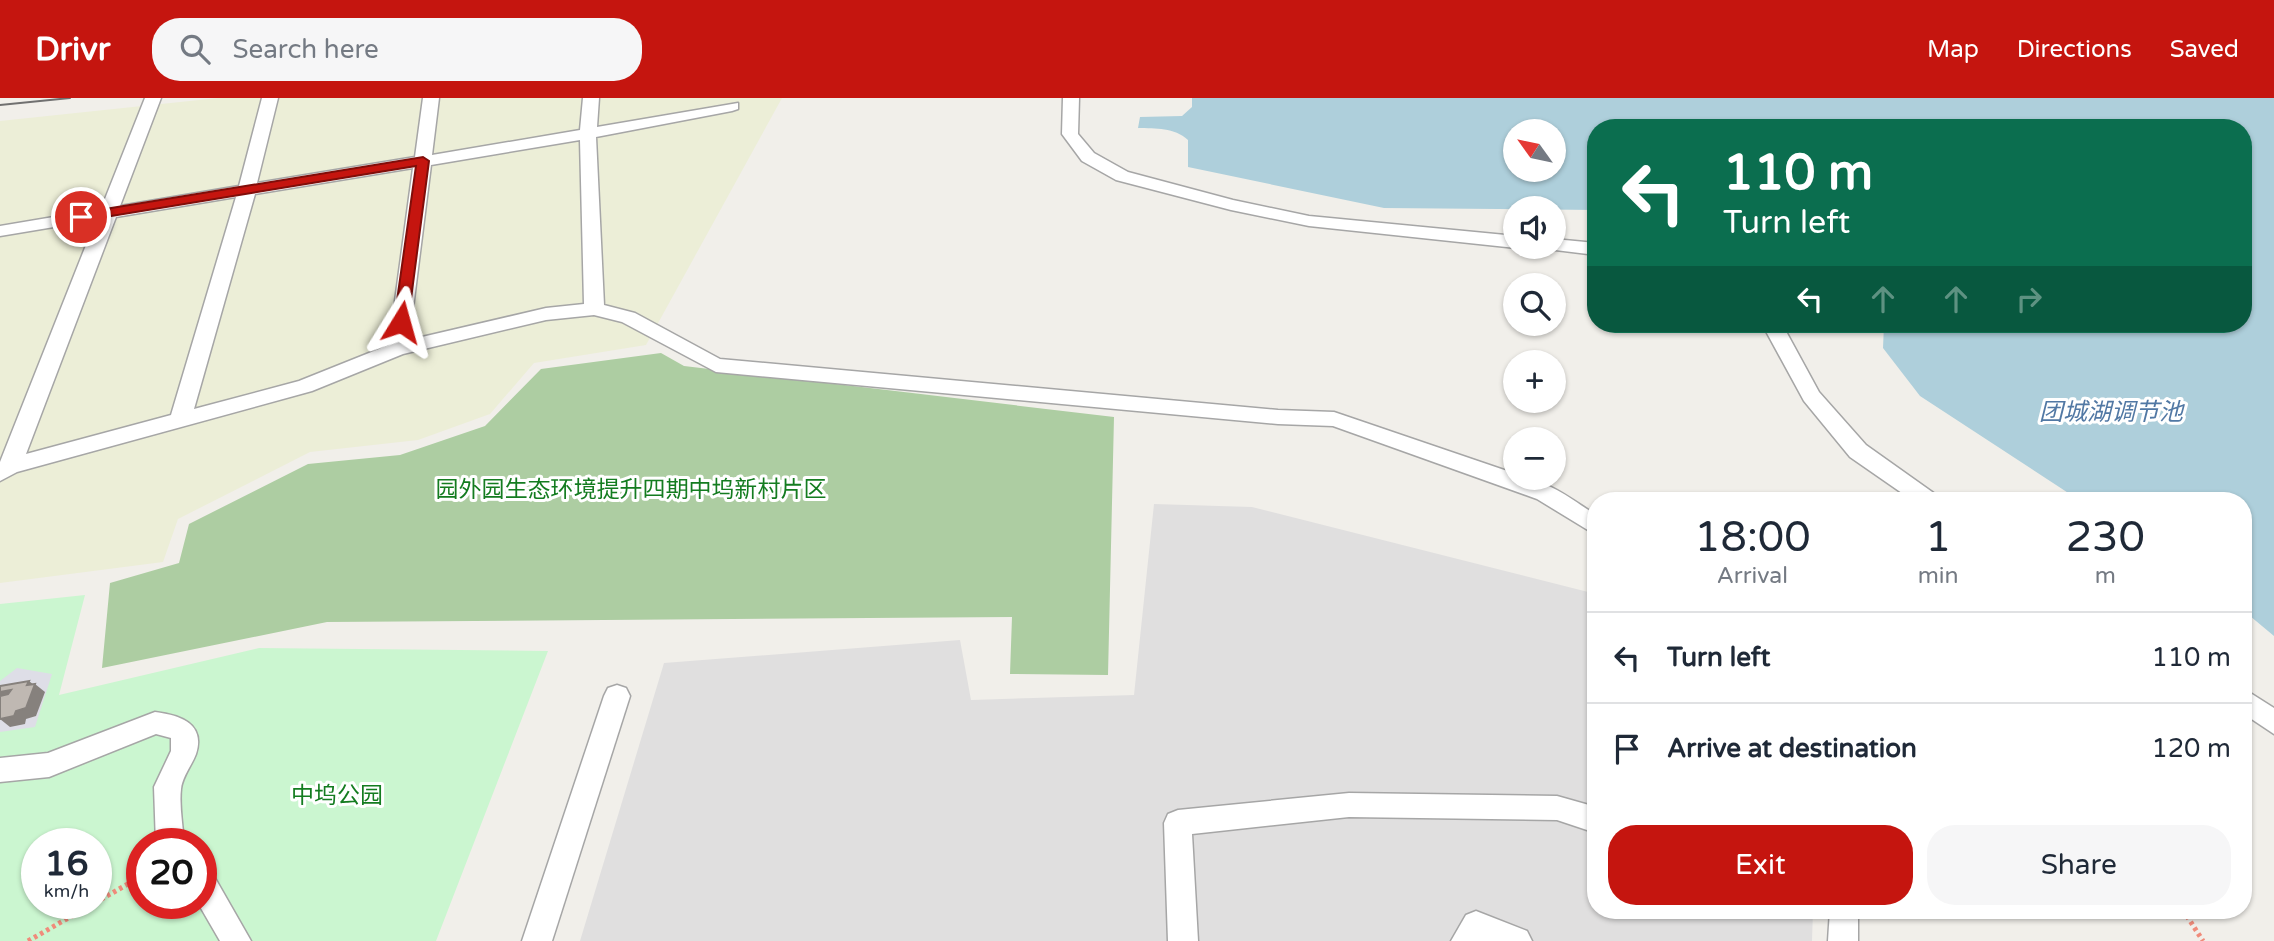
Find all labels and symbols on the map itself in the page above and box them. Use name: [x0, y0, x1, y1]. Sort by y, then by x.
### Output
north arrow: [1503, 119, 1566, 182]
pin: [51, 187, 111, 247]
position arrow: [364, 285, 438, 359]
water label: 团城湖调节池: [2039, 398, 2185, 427]
park label: 园外园生态环境提升四期中坞新村片区: [436, 476, 827, 504]
park label: 中坞公园: [291, 782, 383, 810]
speed limit sign: 20: [126, 828, 217, 919]

